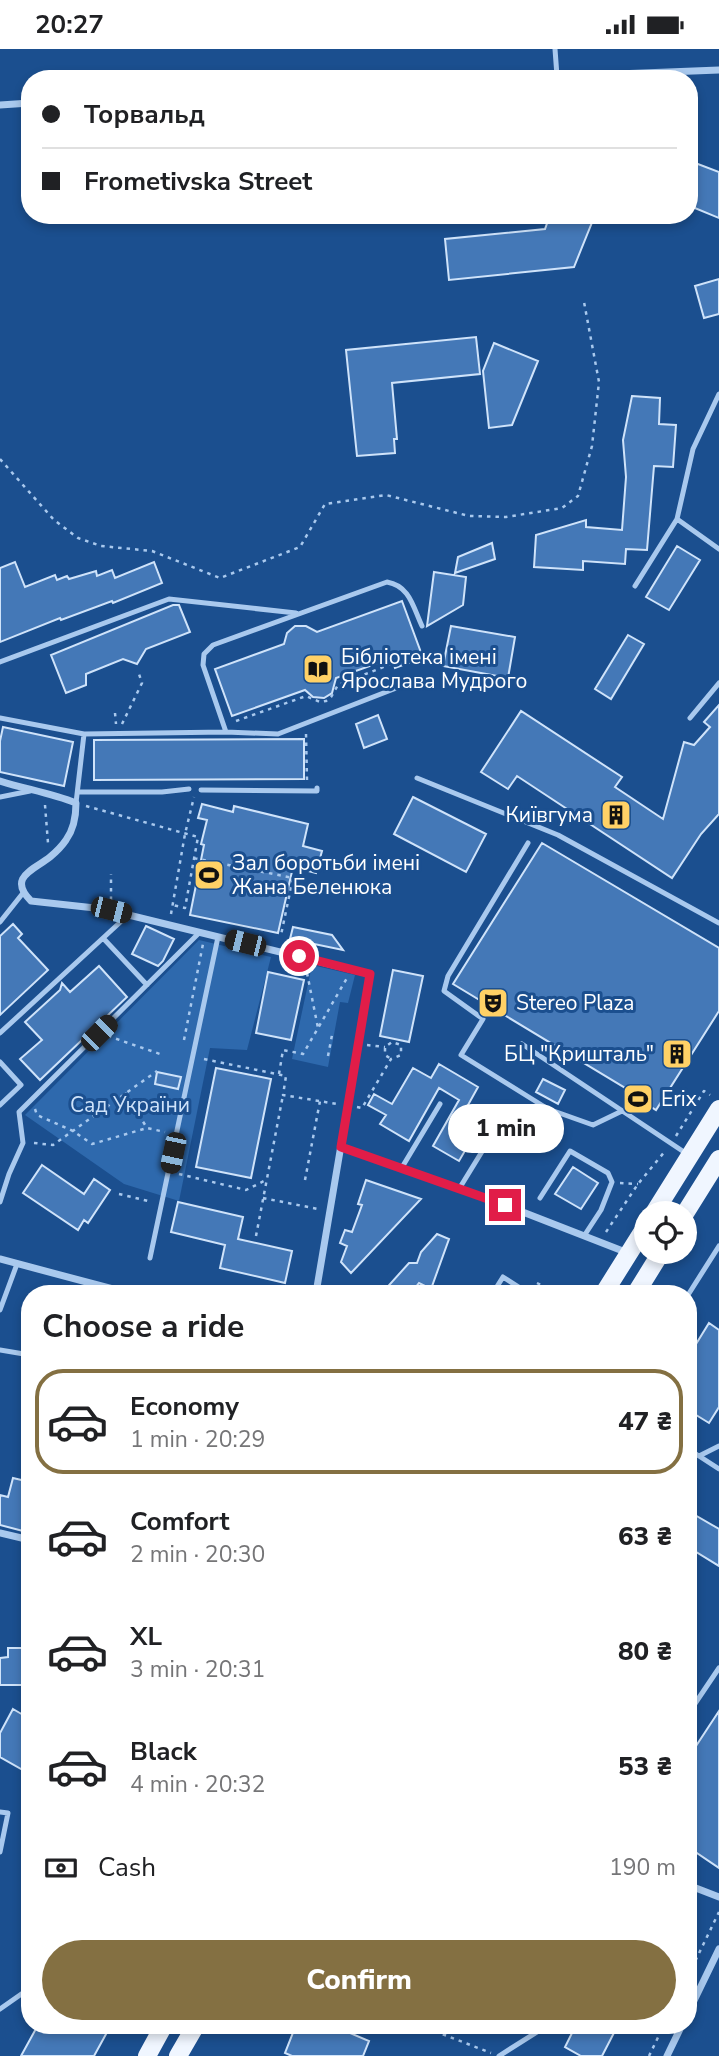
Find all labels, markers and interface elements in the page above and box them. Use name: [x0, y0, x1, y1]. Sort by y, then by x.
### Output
text: 20:27: [35, 7, 104, 42]
text: Торвальд: [84, 97, 205, 132]
text: Frometivska Street: [84, 164, 312, 199]
place label: Бібліотека імені Ярослава Мудрого: [341, 643, 527, 695]
library icon: Бібліотека імені Ярослава Мудрого: [301, 652, 335, 686]
building icon: Київгума: [599, 798, 633, 832]
place label: Київгума: [505, 801, 593, 829]
place label: Зал боротьби імені Жана Беленюка: [232, 849, 420, 901]
sports icon: Зал боротьби імені Жана Беленюка: [192, 858, 226, 892]
car: [89, 895, 134, 925]
car: [223, 928, 268, 958]
route start: [283, 940, 315, 972]
theatre icon: Stereo Plaza: [476, 986, 510, 1020]
place label: Stereo Plaza: [516, 989, 634, 1017]
car: [77, 1011, 122, 1055]
building icon: БЦ "Кришталь": [660, 1037, 694, 1071]
place label: БЦ "Кришталь": [504, 1040, 654, 1068]
sports icon: Erix: [621, 1082, 655, 1116]
place label: Erix: [661, 1085, 697, 1113]
park label: Сад України: [70, 1091, 190, 1119]
callout: 1 min: [447, 1103, 563, 1153]
text: 1 min: [476, 1113, 536, 1144]
car: [159, 1130, 188, 1176]
route end: [489, 1189, 521, 1221]
map controls: [634, 1201, 697, 1264]
button: locate: [634, 1201, 697, 1264]
text: Choose a ride: [42, 1305, 244, 1348]
text: Economy: [130, 1389, 239, 1424]
icon: car: [46, 1390, 109, 1453]
text: 47 ₴: [618, 1404, 672, 1439]
text: 1 min · 20:29: [130, 1424, 265, 1455]
text: Comfort: [130, 1504, 230, 1539]
icon: car: [46, 1505, 109, 1568]
text: 63 ₴: [618, 1519, 672, 1554]
text: 2 min · 20:30: [130, 1539, 265, 1570]
text: XL: [130, 1619, 162, 1654]
icon: car: [46, 1620, 109, 1683]
text: 80 ₴: [618, 1634, 672, 1669]
text: 3 min · 20:31: [130, 1654, 265, 1685]
text: Black: [130, 1734, 197, 1769]
icon: car: [46, 1735, 109, 1798]
text: 53 ₴: [618, 1749, 672, 1784]
text: 4 min · 20:32: [130, 1769, 265, 1800]
icon: cash: [42, 1849, 80, 1887]
text: Cash: [98, 1850, 156, 1885]
text: 190 m: [609, 1852, 676, 1883]
button: Confirm: [42, 1940, 676, 2020]

